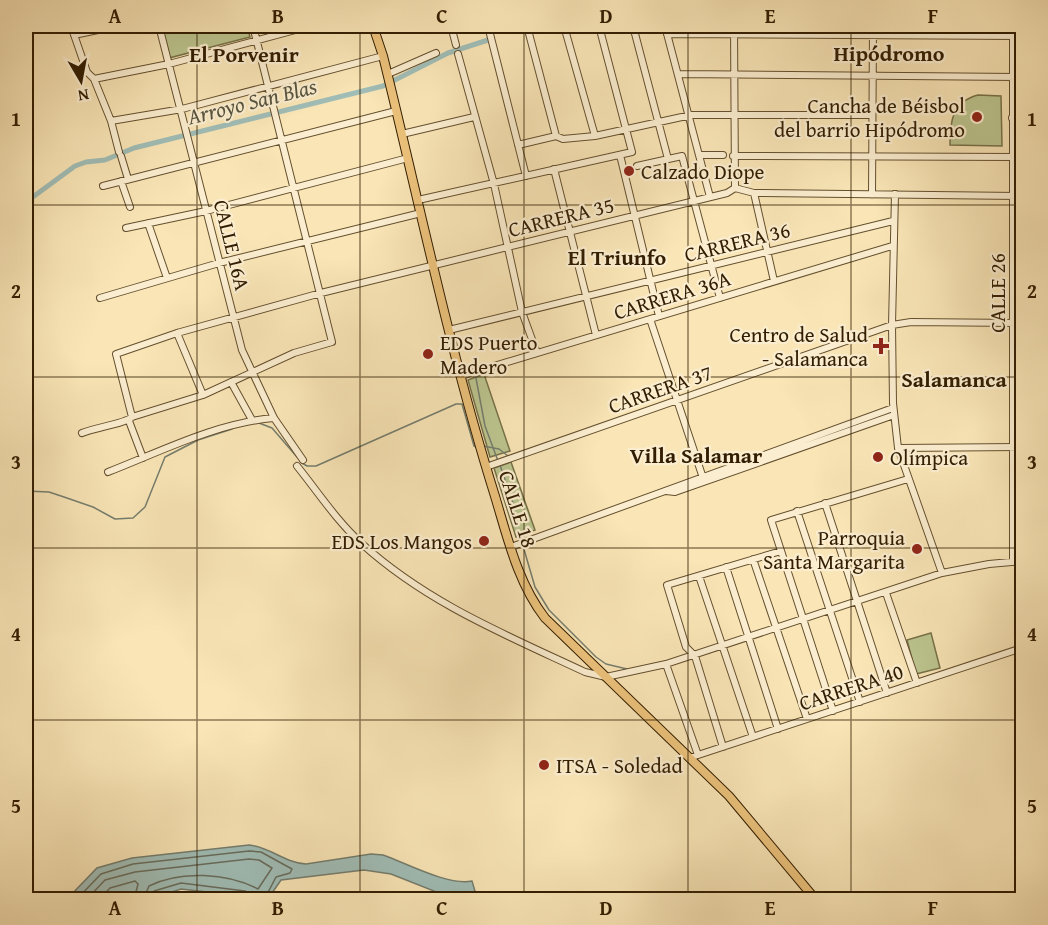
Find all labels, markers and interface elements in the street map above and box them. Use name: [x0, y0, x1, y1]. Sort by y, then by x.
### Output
text: A: [109, 1, 122, 30]
text: B: [272, 1, 284, 30]
text: C: [436, 1, 448, 30]
text: D: [599, 1, 613, 30]
text: E: [765, 1, 776, 30]
text: F: [928, 1, 938, 30]
district label: Hipódromo: [834, 37, 945, 69]
district label: El Porvenir: [189, 38, 299, 70]
north arrow: [51, 51, 111, 111]
water label: Arroyo San Blas: [183, 69, 320, 133]
text: N: [76, 83, 91, 109]
place label: Cancha de Béisbol del barrio Hipódromo: [774, 90, 965, 145]
text: 1: [11, 104, 21, 133]
text: 1: [1027, 104, 1037, 133]
marker: Cancha de Béisbol del barrio Hipódromo: [970, 110, 984, 124]
place label: Calzado Diope: [641, 156, 765, 187]
marker: Calzado Diope: [622, 164, 636, 178]
street label: CARRERA 35: [505, 189, 617, 245]
street label: CALLE 16A: [206, 197, 258, 294]
street label: CARRERA 36: [681, 214, 793, 270]
district label: El Triunfo: [568, 241, 666, 273]
street label: CALLE 26: [982, 253, 1013, 333]
street label: CARRERA 36A: [610, 262, 735, 327]
text: 2: [11, 276, 21, 305]
text: 2: [1027, 276, 1037, 305]
place label: Centro de Salud - Salamanca: [730, 319, 869, 374]
place label: EDS Puerto Madero: [440, 327, 538, 382]
marker: Centro de Salud - Salamanca: [872, 337, 890, 355]
marker: EDS Puerto Madero: [421, 347, 435, 361]
street label: CARRERA 37: [604, 357, 716, 421]
district label: Salamanca: [901, 363, 1007, 395]
district label: Villa Salamar: [630, 439, 762, 471]
place label: Olímpica: [890, 442, 968, 473]
text: 3: [11, 447, 21, 476]
text: 3: [1027, 447, 1037, 476]
marker: Olímpica: [871, 450, 885, 464]
street label: CALLE 18: [491, 466, 545, 552]
place label: Parroquia Santa Margarita: [763, 522, 905, 577]
place label: EDS Los Mangos: [331, 526, 472, 557]
marker: EDS Los Mangos: [477, 534, 491, 548]
marker: Parroquia Santa Margarita: [910, 542, 924, 556]
text: 4: [11, 619, 21, 648]
text: 4: [1027, 619, 1037, 648]
street label: CARRERA 40: [795, 656, 907, 718]
place label: ITSA - Soledad: [556, 750, 684, 781]
marker: ITSA - Soledad: [537, 758, 551, 772]
text: 5: [11, 791, 21, 820]
text: 5: [1027, 791, 1037, 820]
text: A: [109, 893, 122, 922]
text: B: [272, 893, 284, 922]
text: C: [436, 893, 448, 922]
text: D: [599, 893, 613, 922]
text: E: [765, 893, 776, 922]
text: F: [928, 893, 938, 922]

